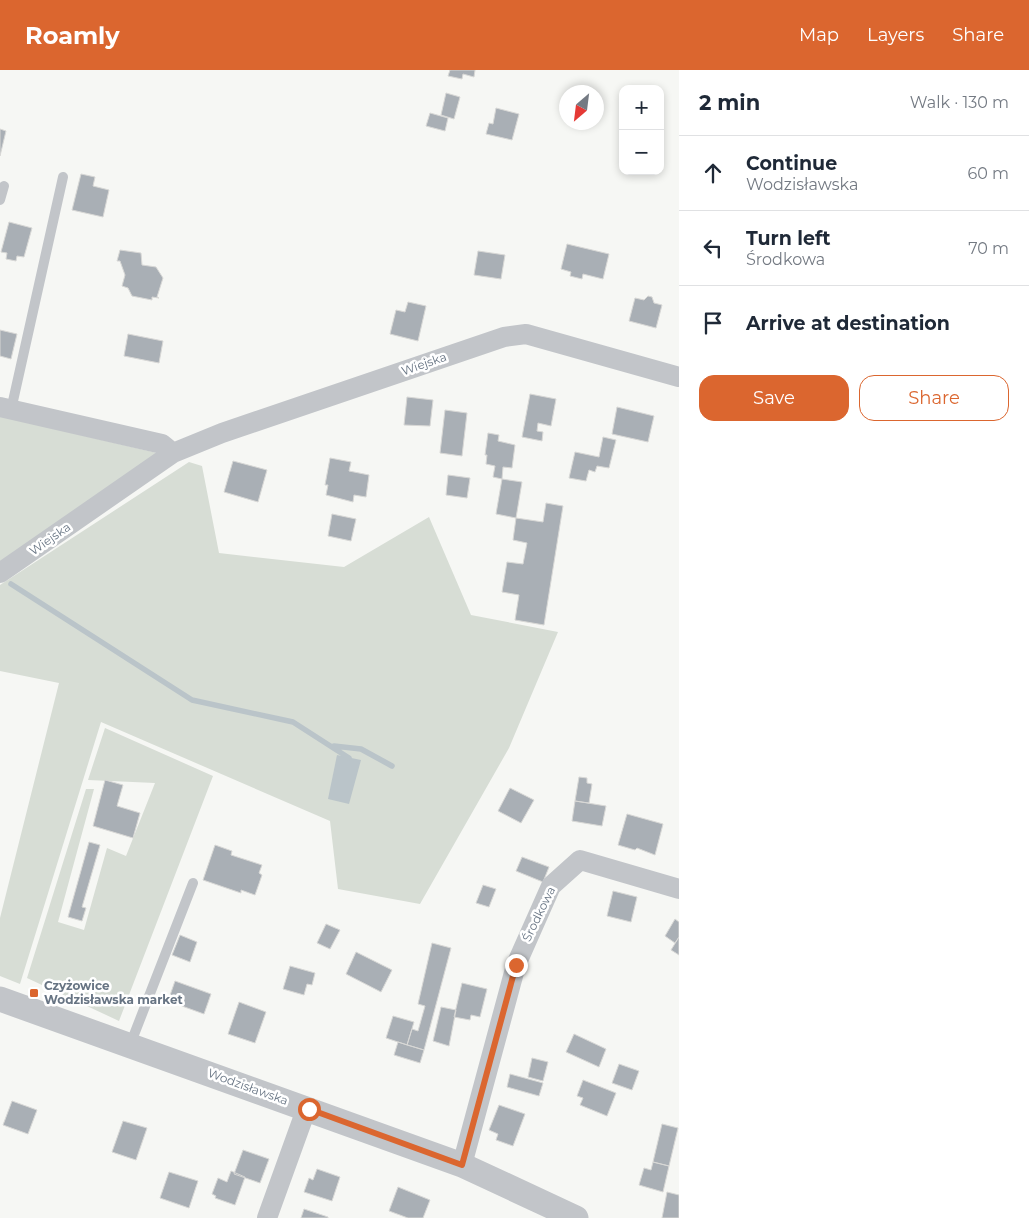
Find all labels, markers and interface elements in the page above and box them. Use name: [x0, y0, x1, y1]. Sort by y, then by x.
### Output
text: Roamly: [25, 21, 120, 50]
text: Map: [799, 24, 839, 46]
text: Layers: [867, 24, 924, 46]
text: Share: [952, 24, 1004, 46]
north arrow: [559, 85, 604, 130]
map controls: [619, 85, 664, 175]
button: +: [619, 85, 664, 130]
text: 2 min: [699, 90, 760, 115]
text: Walk · 130 m: [910, 93, 1009, 112]
button: −: [619, 130, 664, 175]
text: Continue: [746, 152, 837, 175]
icon: ahead: [699, 159, 727, 187]
text: 60 m: [967, 164, 1009, 183]
text: Wodzisławska: [746, 175, 858, 194]
text: Turn left: [746, 227, 831, 250]
icon: left: [699, 234, 727, 262]
text: 70 m: [968, 239, 1009, 258]
text: Środkowa: [746, 250, 825, 269]
icon: arrive: [699, 309, 727, 337]
text: Arrive at destination: [746, 312, 950, 335]
street label: Wiejska: [399, 349, 448, 378]
button: Save: [699, 375, 849, 421]
button: Share: [859, 375, 1009, 421]
street label: Wiejska: [26, 519, 73, 558]
street label: Środkowa: [519, 884, 558, 944]
route end: [505, 954, 528, 977]
place label: Czyżowice Wodzisławska market: [44, 978, 184, 1007]
marker: Czyżowice Wodzisławska market: [28, 987, 40, 999]
street label: Wodzisławska: [206, 1065, 290, 1108]
route start: [298, 1098, 321, 1121]

